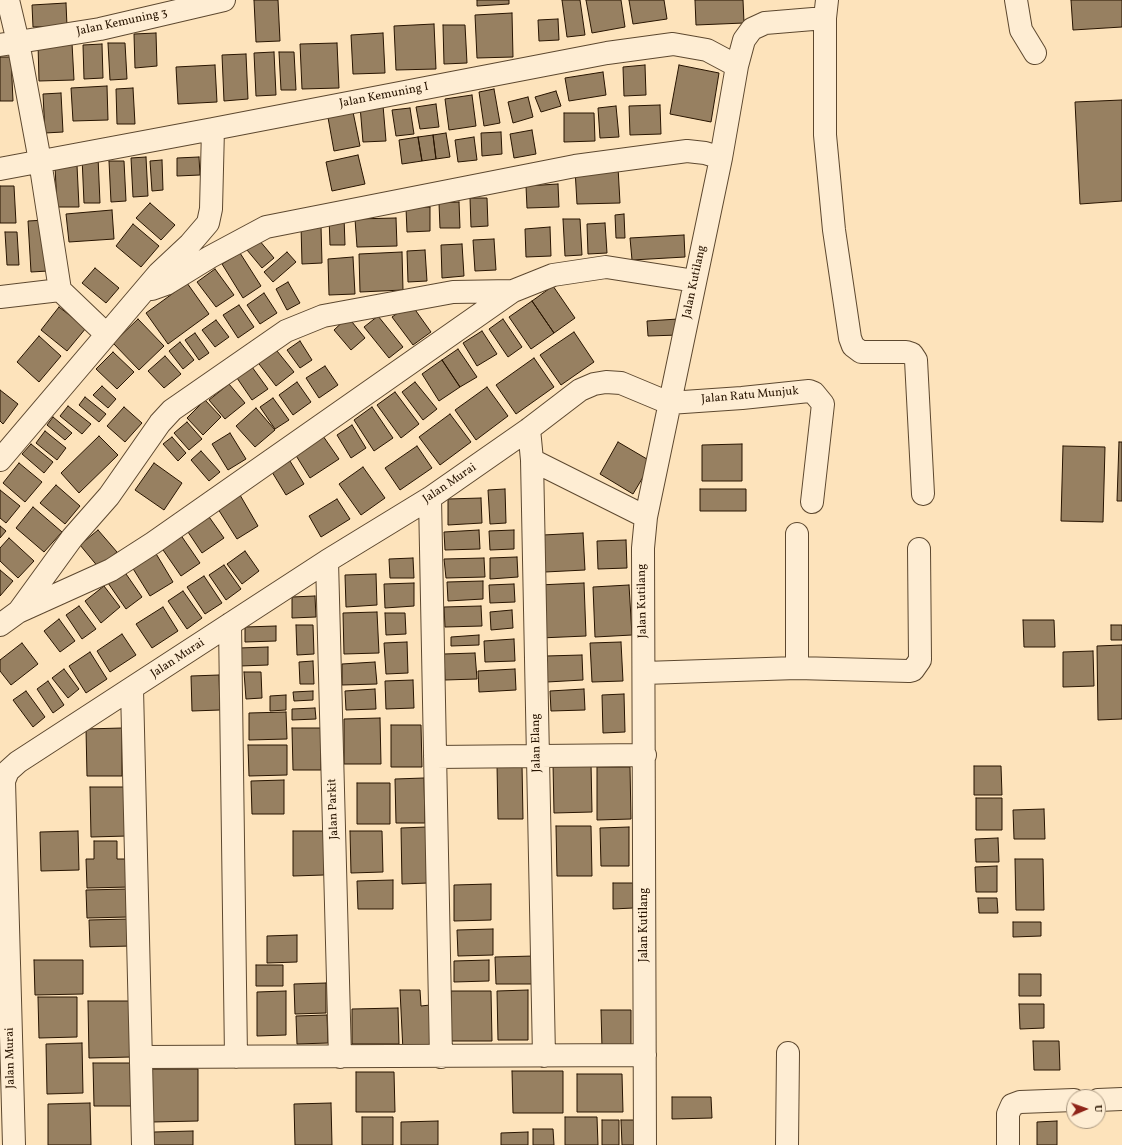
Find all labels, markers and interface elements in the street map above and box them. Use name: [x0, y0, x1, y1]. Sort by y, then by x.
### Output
street label: Jalan Kemuning 3: [75, 6, 169, 40]
street label: Jalan Kemuning I: [338, 80, 430, 112]
street label: Jalan Kutilang: [680, 244, 710, 320]
street label: Jalan Ratu Munjuk: [701, 385, 799, 407]
street label: Jalan Murai: [421, 461, 479, 507]
street label: Jalan Kutilang: [635, 564, 651, 638]
street label: Jalan Murai: [148, 636, 208, 682]
street label: Jalan Elang: [529, 713, 545, 773]
street label: Jalan Parkit: [326, 778, 342, 840]
street label: Jalan Kutilang: [638, 888, 652, 962]
street label: Jalan Murai: [3, 1027, 19, 1089]
north arrow: [1066, 1089, 1106, 1129]
text: U: [1090, 1105, 1105, 1113]

